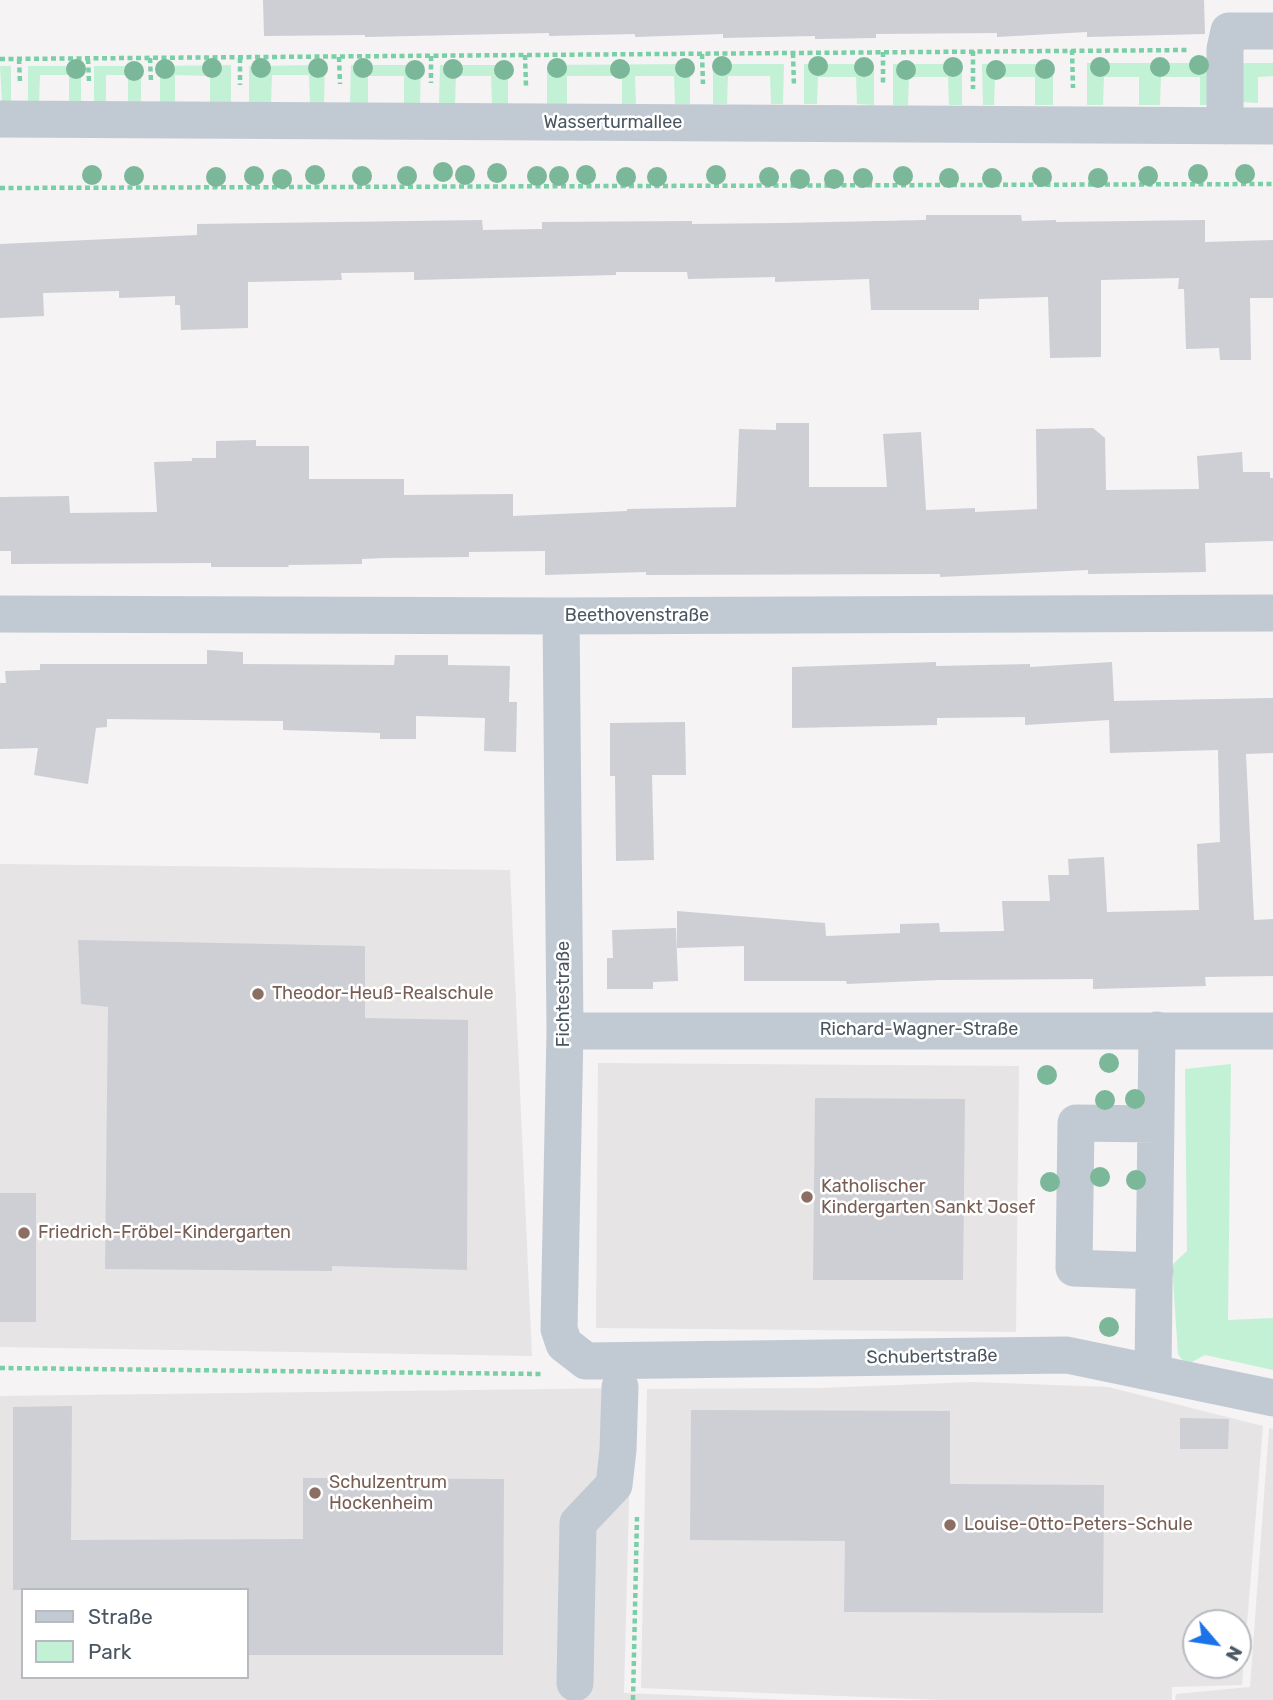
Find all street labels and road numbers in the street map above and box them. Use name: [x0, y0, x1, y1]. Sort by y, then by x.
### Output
street label: Wasserturmallee: [544, 112, 682, 134]
street label: Beethovenstraße: [565, 605, 709, 627]
street label: Fichtestraße: [553, 941, 575, 1047]
street label: Richard-Wagner-Straße: [820, 1019, 1018, 1041]
street label: Schubertstraße: [866, 1345, 998, 1369]

